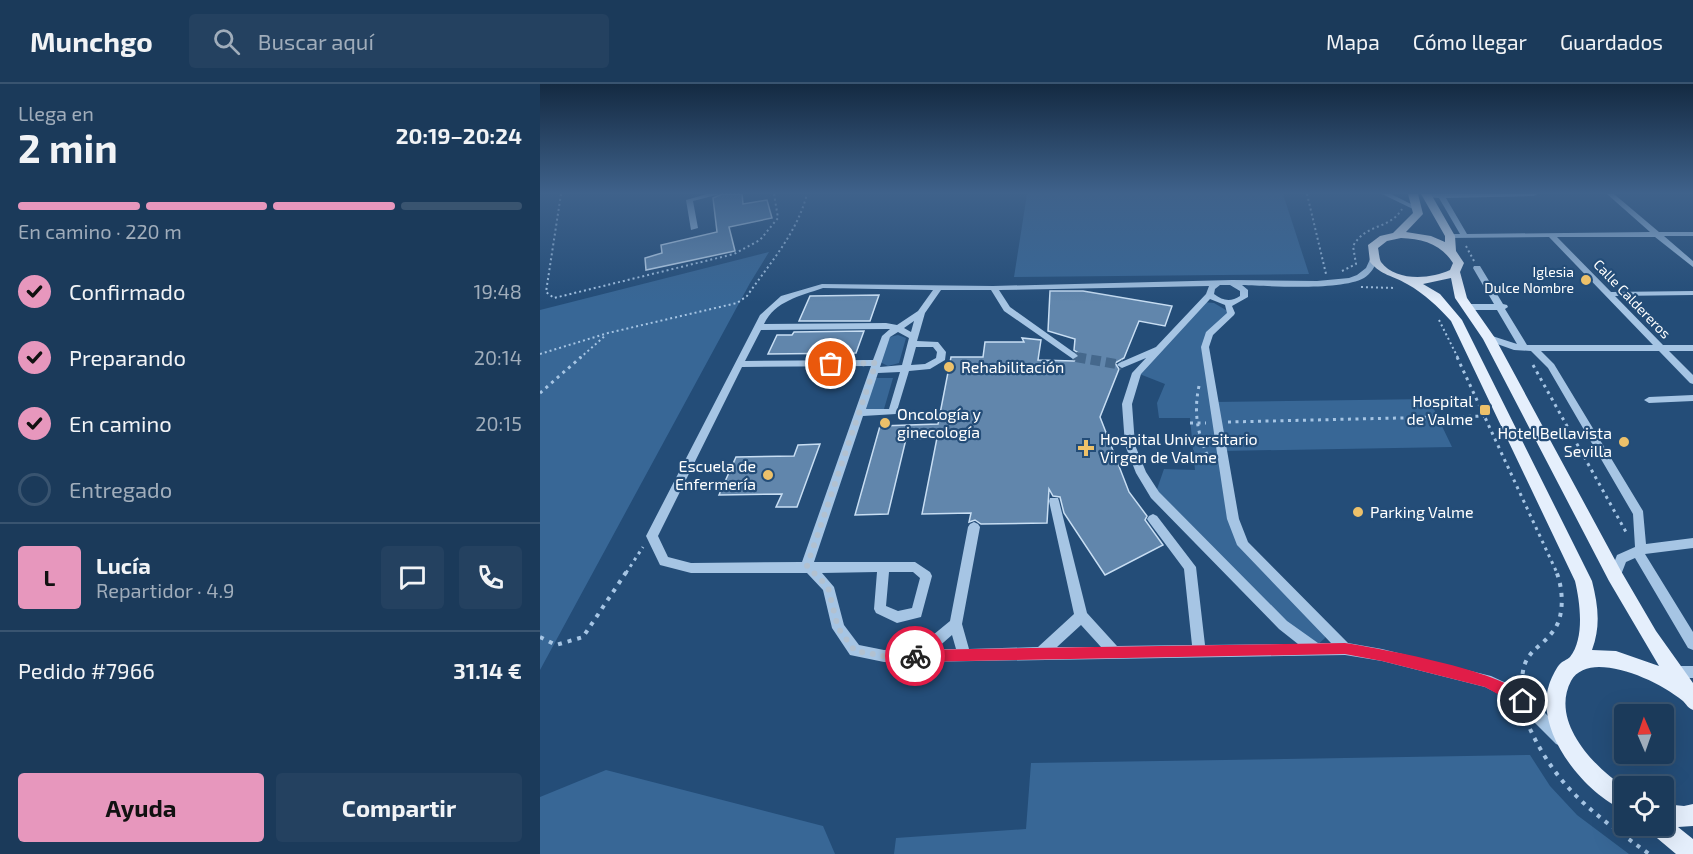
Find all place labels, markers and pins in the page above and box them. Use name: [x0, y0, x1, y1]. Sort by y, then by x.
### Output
place label: Iglesia Dulce Nombre: [1484, 263, 1574, 296]
marker: Iglesia Dulce Nombre: [1579, 273, 1593, 287]
pin: [805, 338, 856, 389]
place label: Rehabilitación: [961, 357, 1064, 376]
marker: Rehabilitación: [942, 360, 956, 374]
place label: Hospital de Valme: [1407, 391, 1473, 428]
marker: Hospital de Valme: [1478, 403, 1492, 417]
place label: Oncología y ginecología: [897, 404, 982, 441]
marker: Oncología y ginecología: [878, 416, 892, 430]
place label: Hotel Bellavista Sevilla: [1497, 423, 1612, 460]
place label: Hospital Universitario Virgen de Valme: [1100, 429, 1258, 466]
marker: Hotel Bellavista Sevilla: [1617, 435, 1631, 449]
marker: Hospital Universitario Virgen de Valme: [1077, 439, 1095, 457]
place label: Escuela de Enfermería: [675, 456, 756, 493]
marker: Escuela de Enfermería: [761, 468, 775, 482]
place label: Parking Valme: [1370, 502, 1474, 521]
marker: Parking Valme: [1351, 505, 1365, 519]
pin: [1497, 675, 1548, 726]

